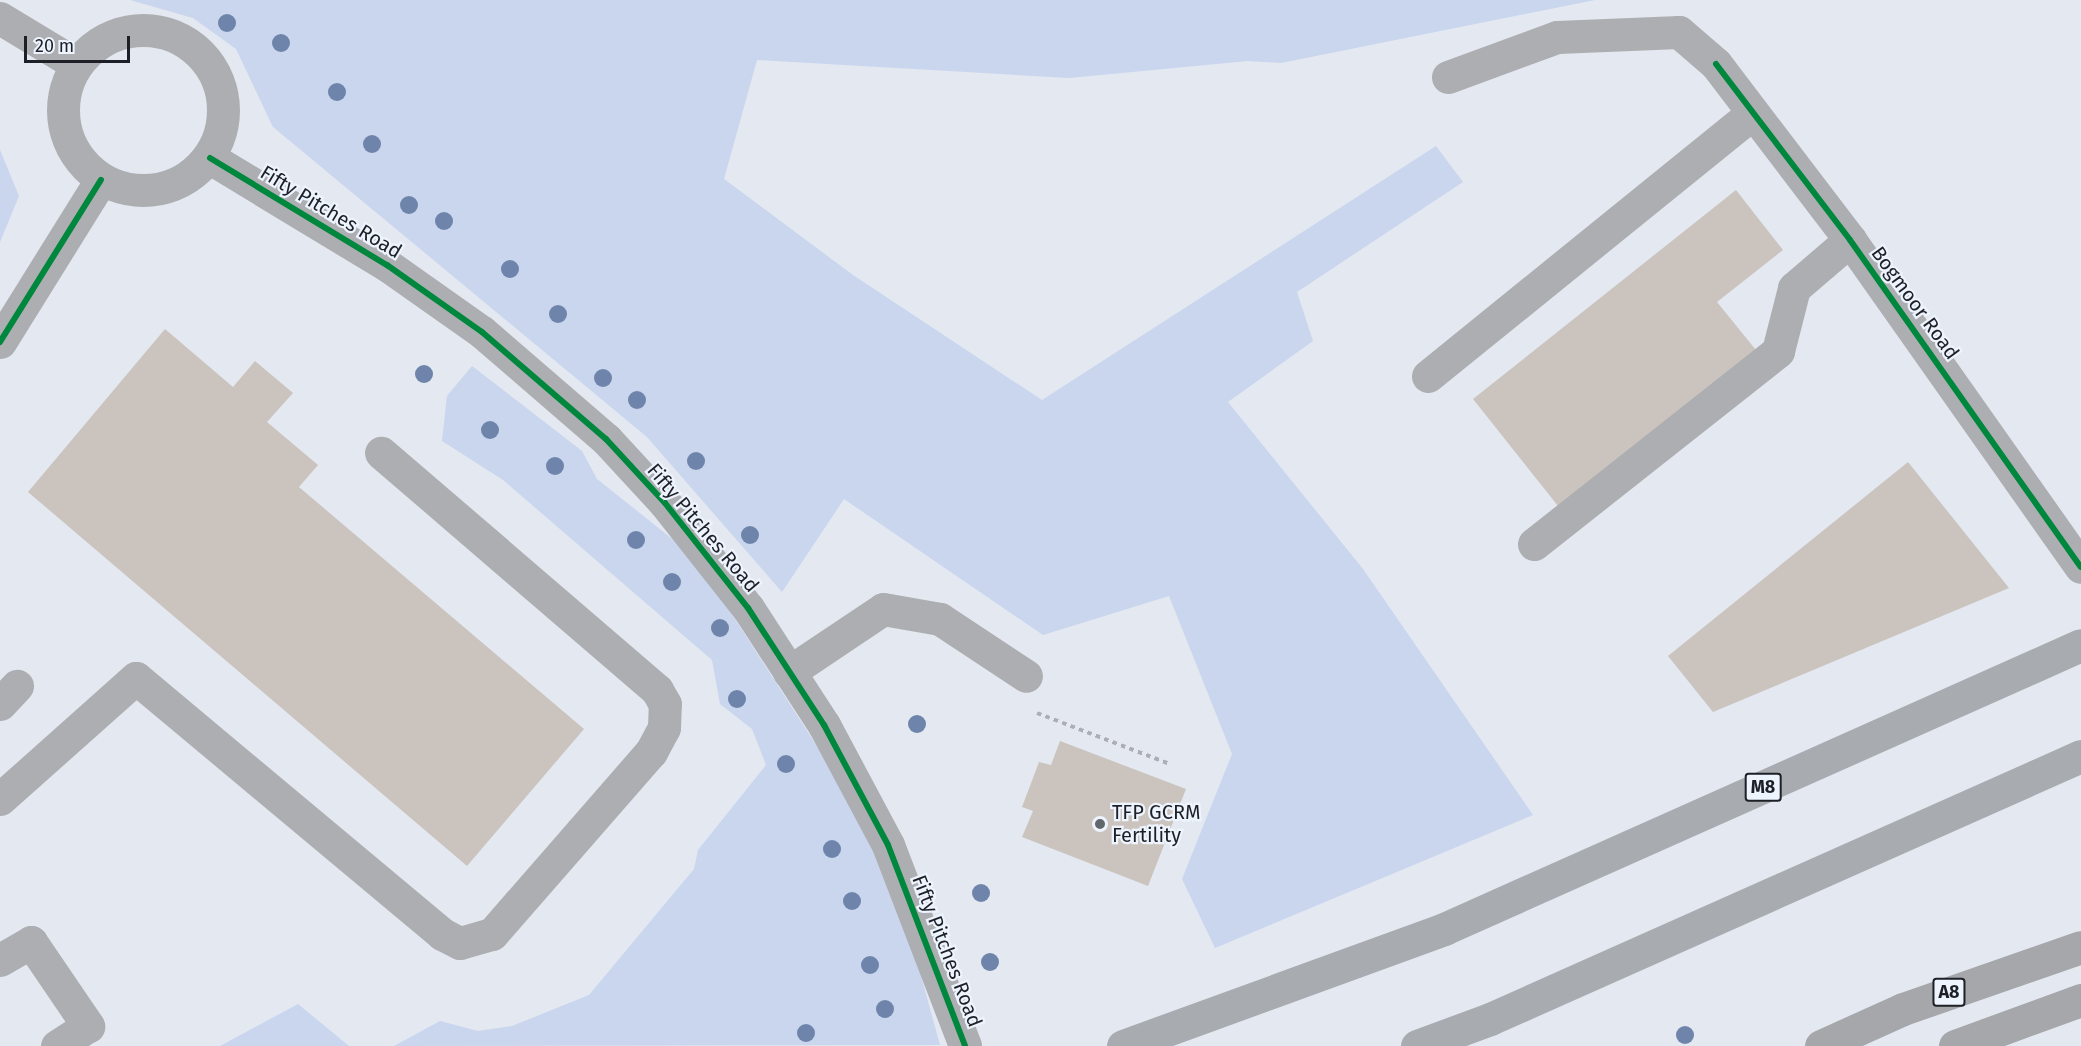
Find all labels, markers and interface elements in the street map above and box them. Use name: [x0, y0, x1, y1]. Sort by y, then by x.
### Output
scale bar: [27, 24, 134, 62]
text: 20 m: [35, 35, 74, 57]
street label: Fifty Pitches Road: [256, 160, 406, 264]
street label: Bogmoor Road: [1866, 242, 1964, 364]
street label: Fifty Pitches Road: [642, 459, 764, 597]
road number: M8: [1744, 772, 1782, 802]
place label: TFP GCRM Fertility: [1112, 801, 1201, 848]
marker: TFP GCRM Fertility: [1093, 817, 1107, 831]
street label: Fifty Pitches Road: [907, 872, 987, 1030]
road number: A8: [1931, 977, 1967, 1007]

